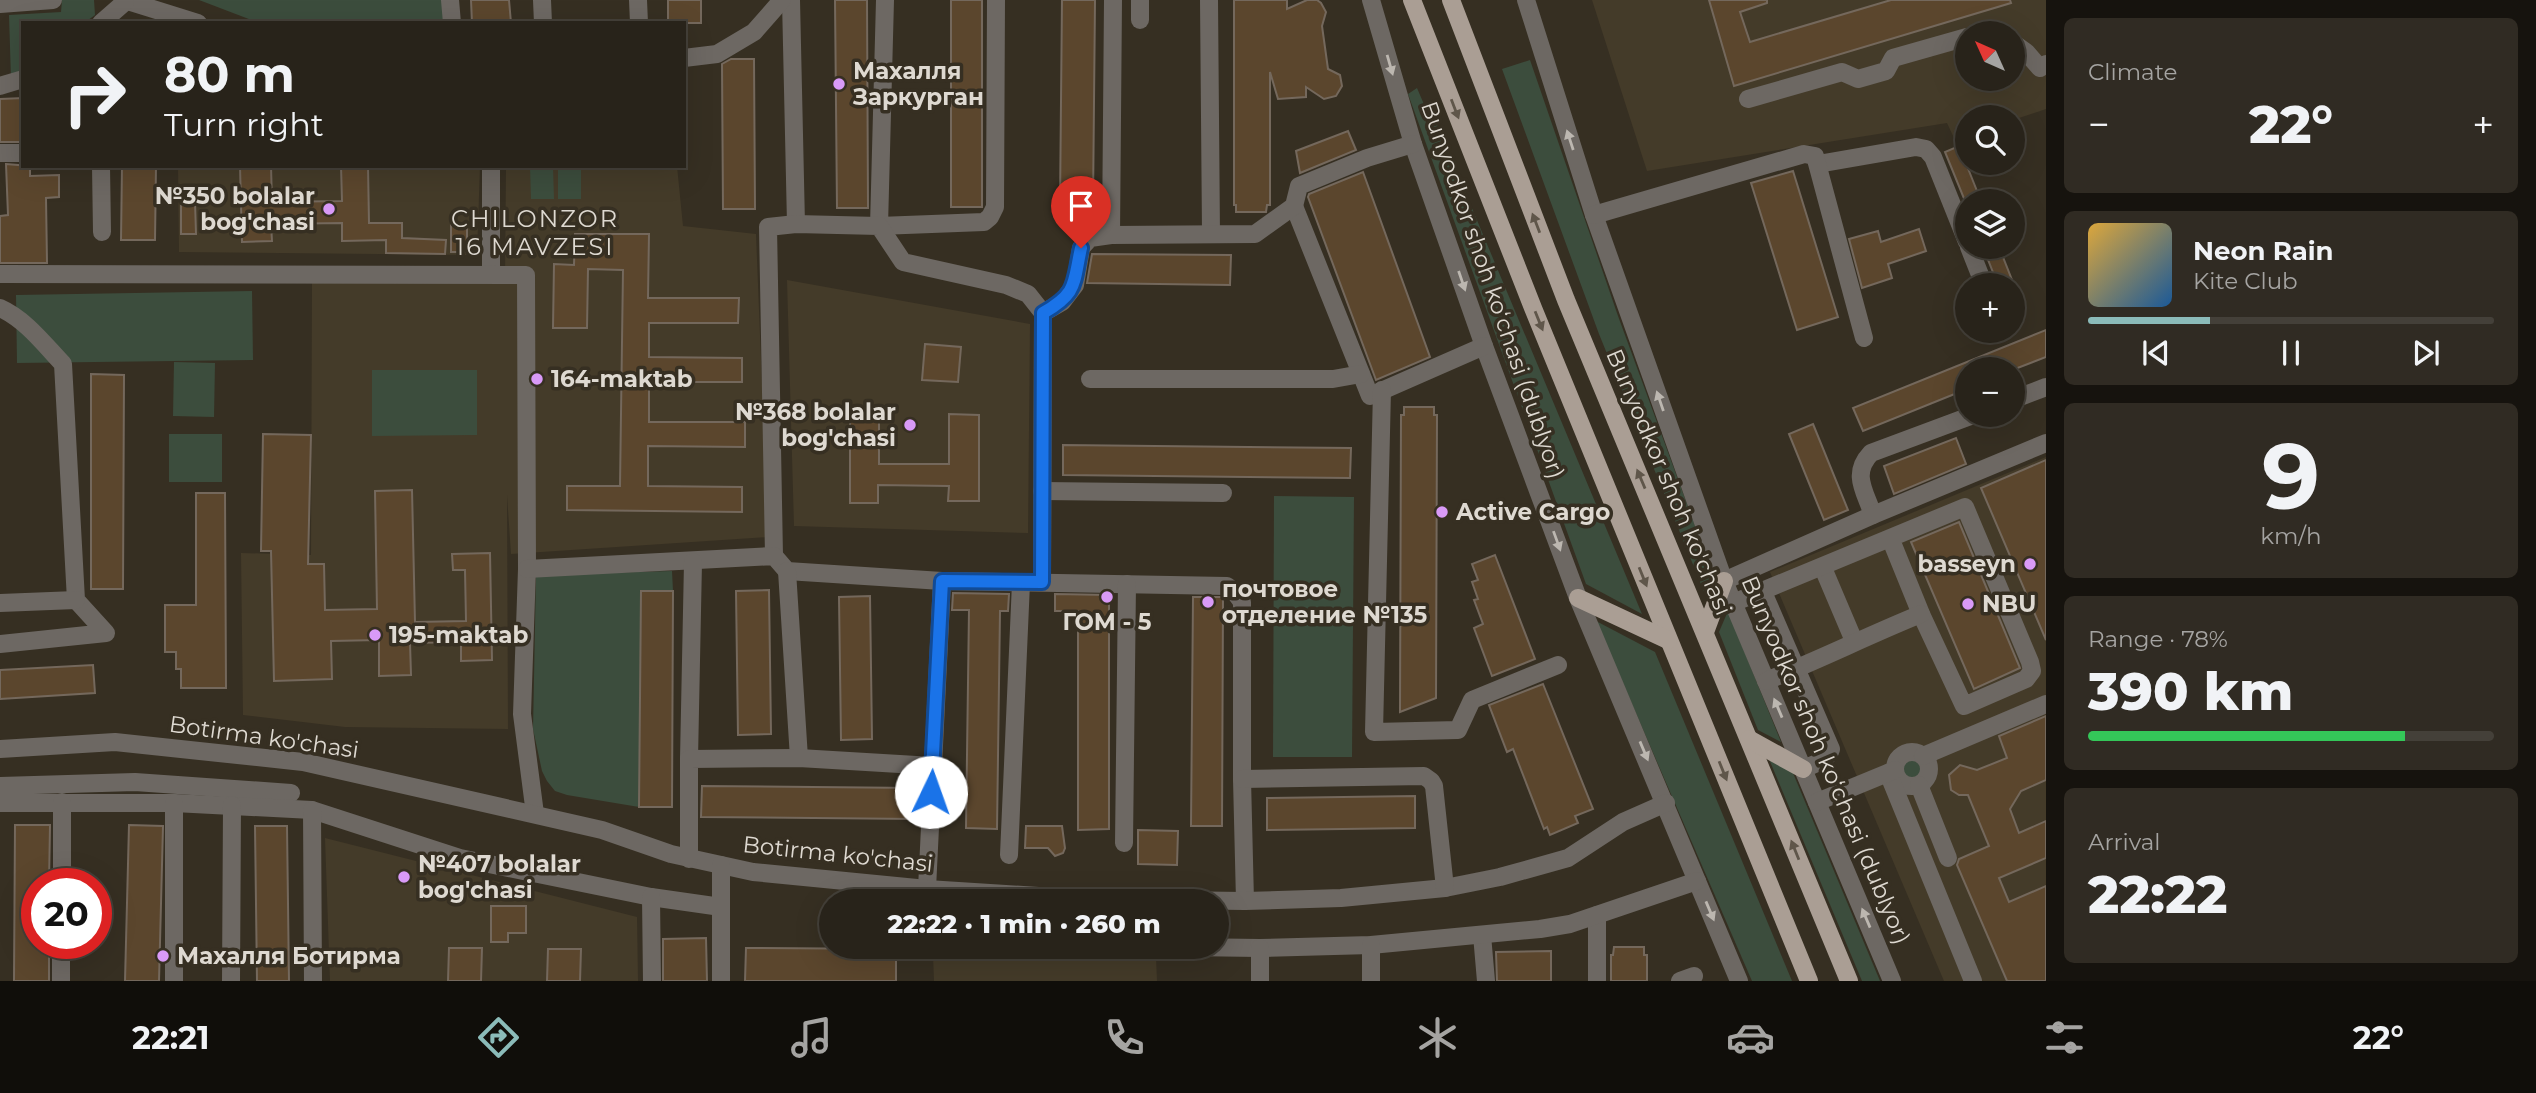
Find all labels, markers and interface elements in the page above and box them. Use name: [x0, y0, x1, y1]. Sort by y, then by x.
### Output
north arrow: [1955, 21, 2025, 91]
map controls: [1955, 21, 2025, 427]
text: 80 m: [164, 45, 295, 104]
icon: right: [49, 49, 140, 140]
one-way arrow: [1385, 55, 1395, 76]
place label: Махалля Заркурган: [852, 57, 984, 111]
text: Climate: [2088, 58, 2177, 86]
marker: Махалля Заркурган: [831, 76, 847, 92]
text: 22°: [2249, 93, 2333, 156]
street label: Bunyodkor shoh koʻchasi (dublyor): [1415, 98, 1571, 482]
one-way arrow: [1450, 99, 1461, 120]
text: −: [2088, 101, 2110, 148]
text: +: [2472, 101, 2494, 148]
text: Turn right: [164, 105, 324, 144]
button: search: [1955, 105, 2025, 175]
one-way arrow: [1565, 129, 1575, 150]
pin: [1051, 176, 1111, 248]
place label: №350 bolalar bog'chasi: [155, 182, 315, 236]
icon: arrive: [1062, 187, 1100, 225]
button: layers: [1955, 189, 2025, 259]
marker: №350 bolalar bog'chasi: [321, 201, 337, 217]
district label: CHILONZOR 16 MAVZESI: [451, 204, 619, 261]
one-way arrow: [1531, 213, 1542, 234]
text: Neon Rain: [2193, 235, 2334, 267]
text: Kite Club: [2193, 267, 2298, 295]
one-way arrow: [1456, 271, 1467, 292]
button: +: [1955, 273, 2025, 343]
one-way arrow: [1533, 311, 1544, 332]
icon: previous: [2137, 334, 2175, 372]
icon: pause: [2272, 334, 2310, 372]
icon: next: [2407, 334, 2445, 372]
street label: Bunyodkor shoh ko'chasi: [1600, 345, 1738, 619]
button: −: [1955, 357, 2025, 427]
place label: 164-maktab: [551, 365, 693, 393]
marker: 164-maktab: [529, 371, 545, 387]
one-way arrow: [1654, 391, 1665, 412]
place label: №368 bolalar bog'chasi: [735, 398, 896, 452]
marker: №368 bolalar bog'chasi: [902, 417, 918, 433]
text: 9: [2262, 421, 2320, 532]
one-way arrow: [1635, 469, 1647, 489]
place label: Active Cargo: [1455, 498, 1610, 526]
marker: Active Cargo: [1434, 504, 1450, 520]
text: km/h: [2260, 522, 2322, 550]
one-way arrow: [1552, 530, 1563, 551]
place label: basseyn: [1918, 550, 2016, 578]
marker: basseyn: [2022, 556, 2038, 572]
one-way arrow: [1637, 567, 1648, 588]
street label: Bunyodkor shoh koʻchasi (dublyor): [1736, 572, 1916, 948]
place label: почтовое отделение №135: [1222, 575, 1427, 629]
marker: ГОМ - 5: [1099, 589, 1115, 605]
place label: NBU: [1982, 590, 2036, 618]
marker: почтовое отделение №135: [1200, 594, 1216, 610]
marker: NBU: [1960, 596, 1976, 612]
place label: ГОМ - 5: [1062, 608, 1152, 636]
place label: 195-maktab: [389, 621, 528, 649]
text: Range · 78%: [2088, 625, 2228, 653]
marker: 195-maktab: [367, 627, 383, 643]
text: 390 km: [2088, 660, 2293, 723]
one-way arrow: [1772, 698, 1783, 719]
street label: Botirma ko'chasi: [167, 710, 361, 764]
one-way arrow: [1638, 741, 1649, 762]
position arrow: [894, 755, 968, 829]
one-way arrow: [1717, 761, 1728, 782]
text: Arrival: [2088, 828, 2161, 856]
street label: Botirma ko'chasi: [741, 830, 935, 878]
one-way arrow: [1789, 839, 1800, 860]
place label: №407 bolalar bog'chasi: [418, 850, 581, 904]
text: 22:22: [2088, 863, 2227, 926]
speed limit sign: 20: [21, 868, 112, 959]
marker: №407 bolalar bog'chasi: [396, 869, 412, 885]
one-way arrow: [1705, 901, 1716, 922]
one-way arrow: [1860, 907, 1871, 928]
text: 22:22 · 1 min · 260 m: [887, 908, 1161, 940]
place label: Махалля Ботирма: [177, 942, 401, 970]
marker: Махалля Ботирма: [155, 948, 171, 964]
icon: directions: [474, 1013, 523, 1062]
icon: music: [787, 1013, 836, 1062]
icon: phone: [1100, 1013, 1149, 1062]
icon: climate: [1413, 1013, 1462, 1062]
icon: car: [1726, 1013, 1775, 1062]
icon: filters: [2040, 1013, 2089, 1062]
text: 22:21: [132, 1018, 210, 1057]
text: 22°: [2353, 1018, 2404, 1057]

